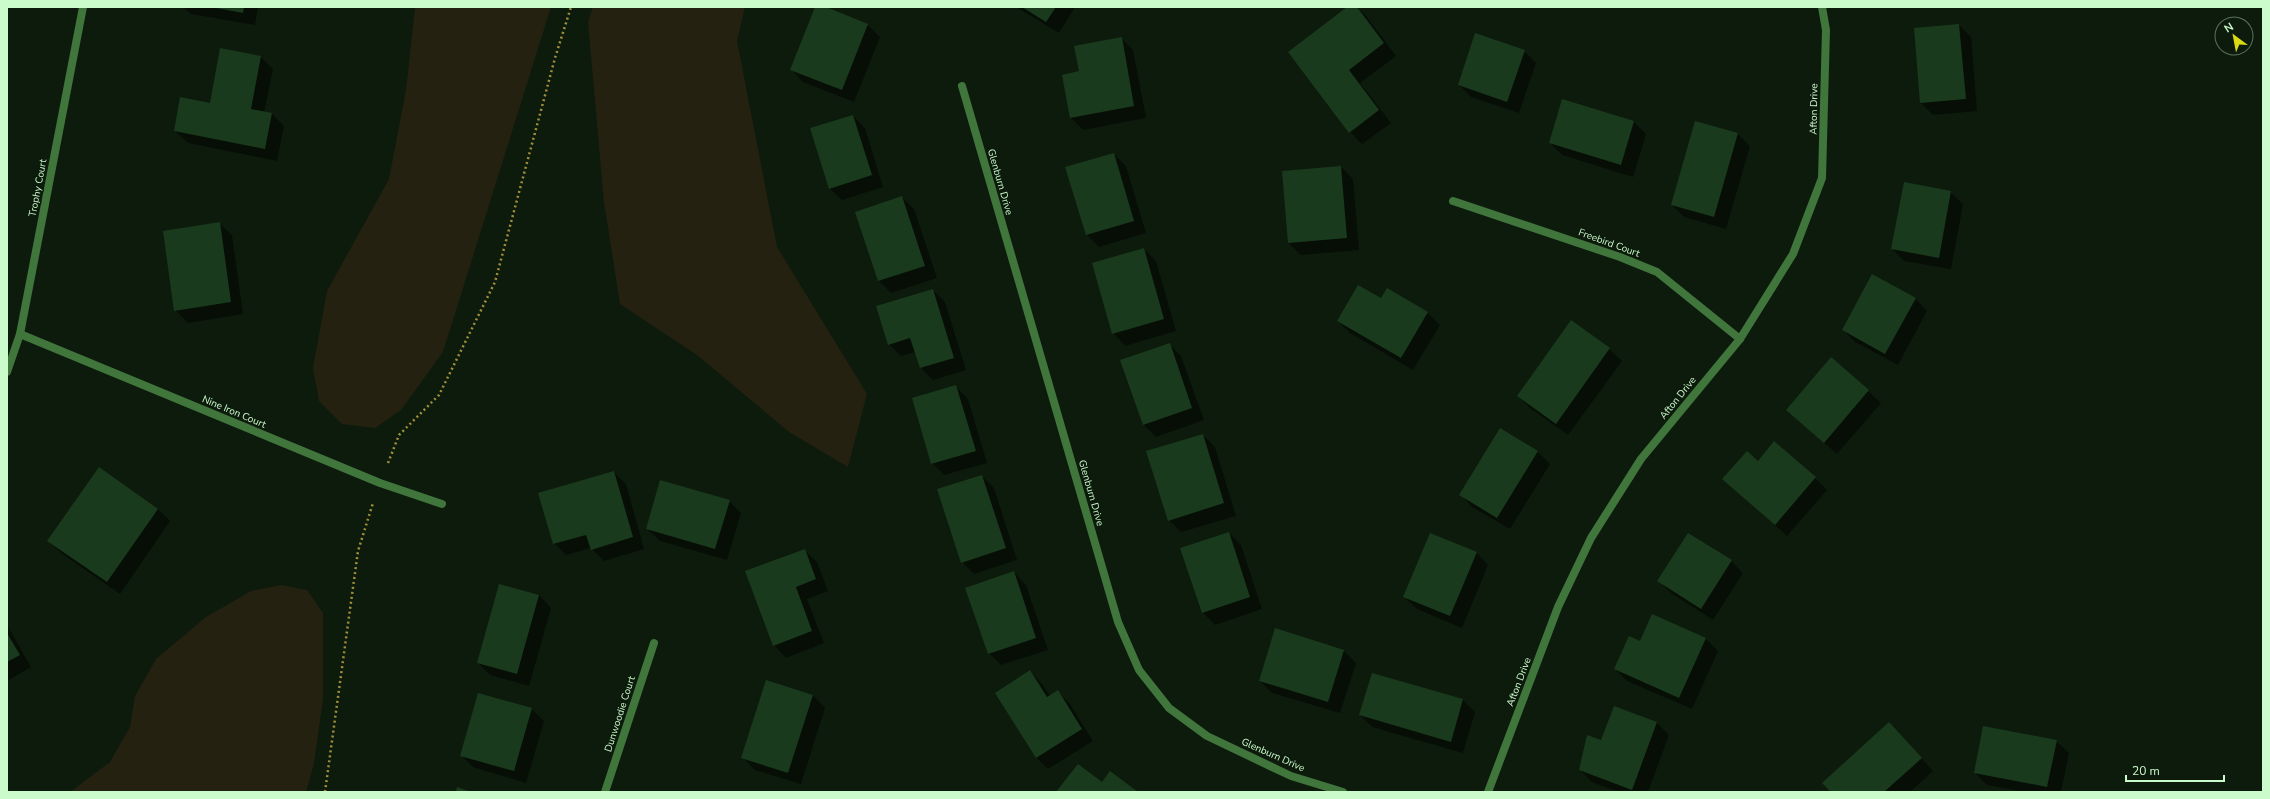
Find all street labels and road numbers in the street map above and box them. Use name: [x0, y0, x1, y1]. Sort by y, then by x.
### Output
street label: Afton Drive: [1807, 83, 1821, 135]
street label: Glenburn Drive: [984, 147, 1016, 217]
street label: Trophy Court: [26, 158, 51, 218]
street label: Freebird Court: [1576, 225, 1642, 261]
street label: Afton Drive: [1656, 374, 1700, 422]
street label: Nine Iron Court: [200, 392, 269, 432]
street label: Glenburn Drive: [1075, 458, 1107, 528]
street label: Afton Drive: [1503, 656, 1535, 708]
street label: Dunwoodie Court: [601, 674, 639, 754]
street label: Glenburn Drive: [1239, 735, 1307, 775]

